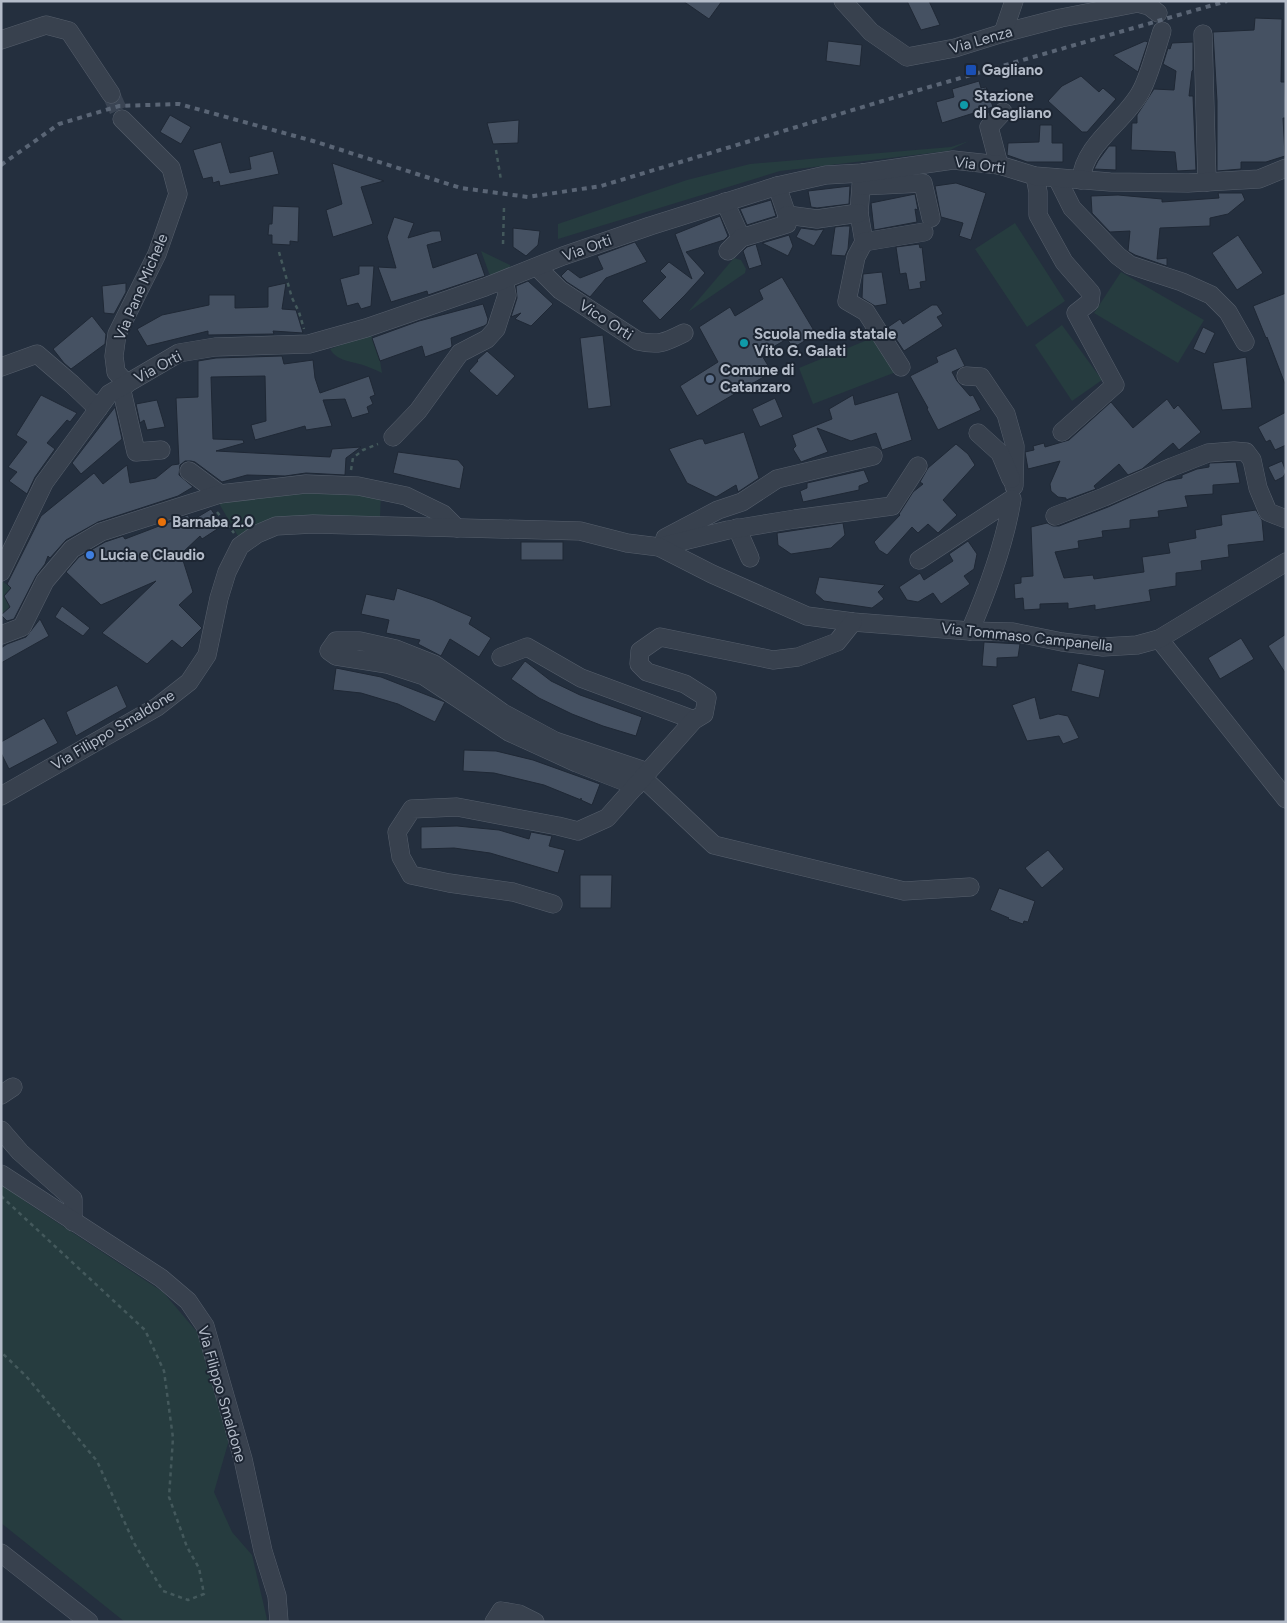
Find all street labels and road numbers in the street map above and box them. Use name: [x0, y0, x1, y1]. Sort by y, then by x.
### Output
street label: Via Lenza: [947, 22, 1015, 58]
street label: Via Orti: [954, 153, 1006, 177]
street label: Via Pane Michele: [110, 231, 172, 343]
street label: Via Orti: [560, 231, 614, 265]
street label: Vico Orti: [576, 296, 636, 344]
street label: Via Orti: [131, 347, 185, 387]
street label: Via Tommaso Campanella: [940, 619, 1114, 655]
street label: Via Filippo Smaldone: [48, 686, 178, 774]
street label: Via Filippo Smaldone: [194, 1324, 250, 1464]

